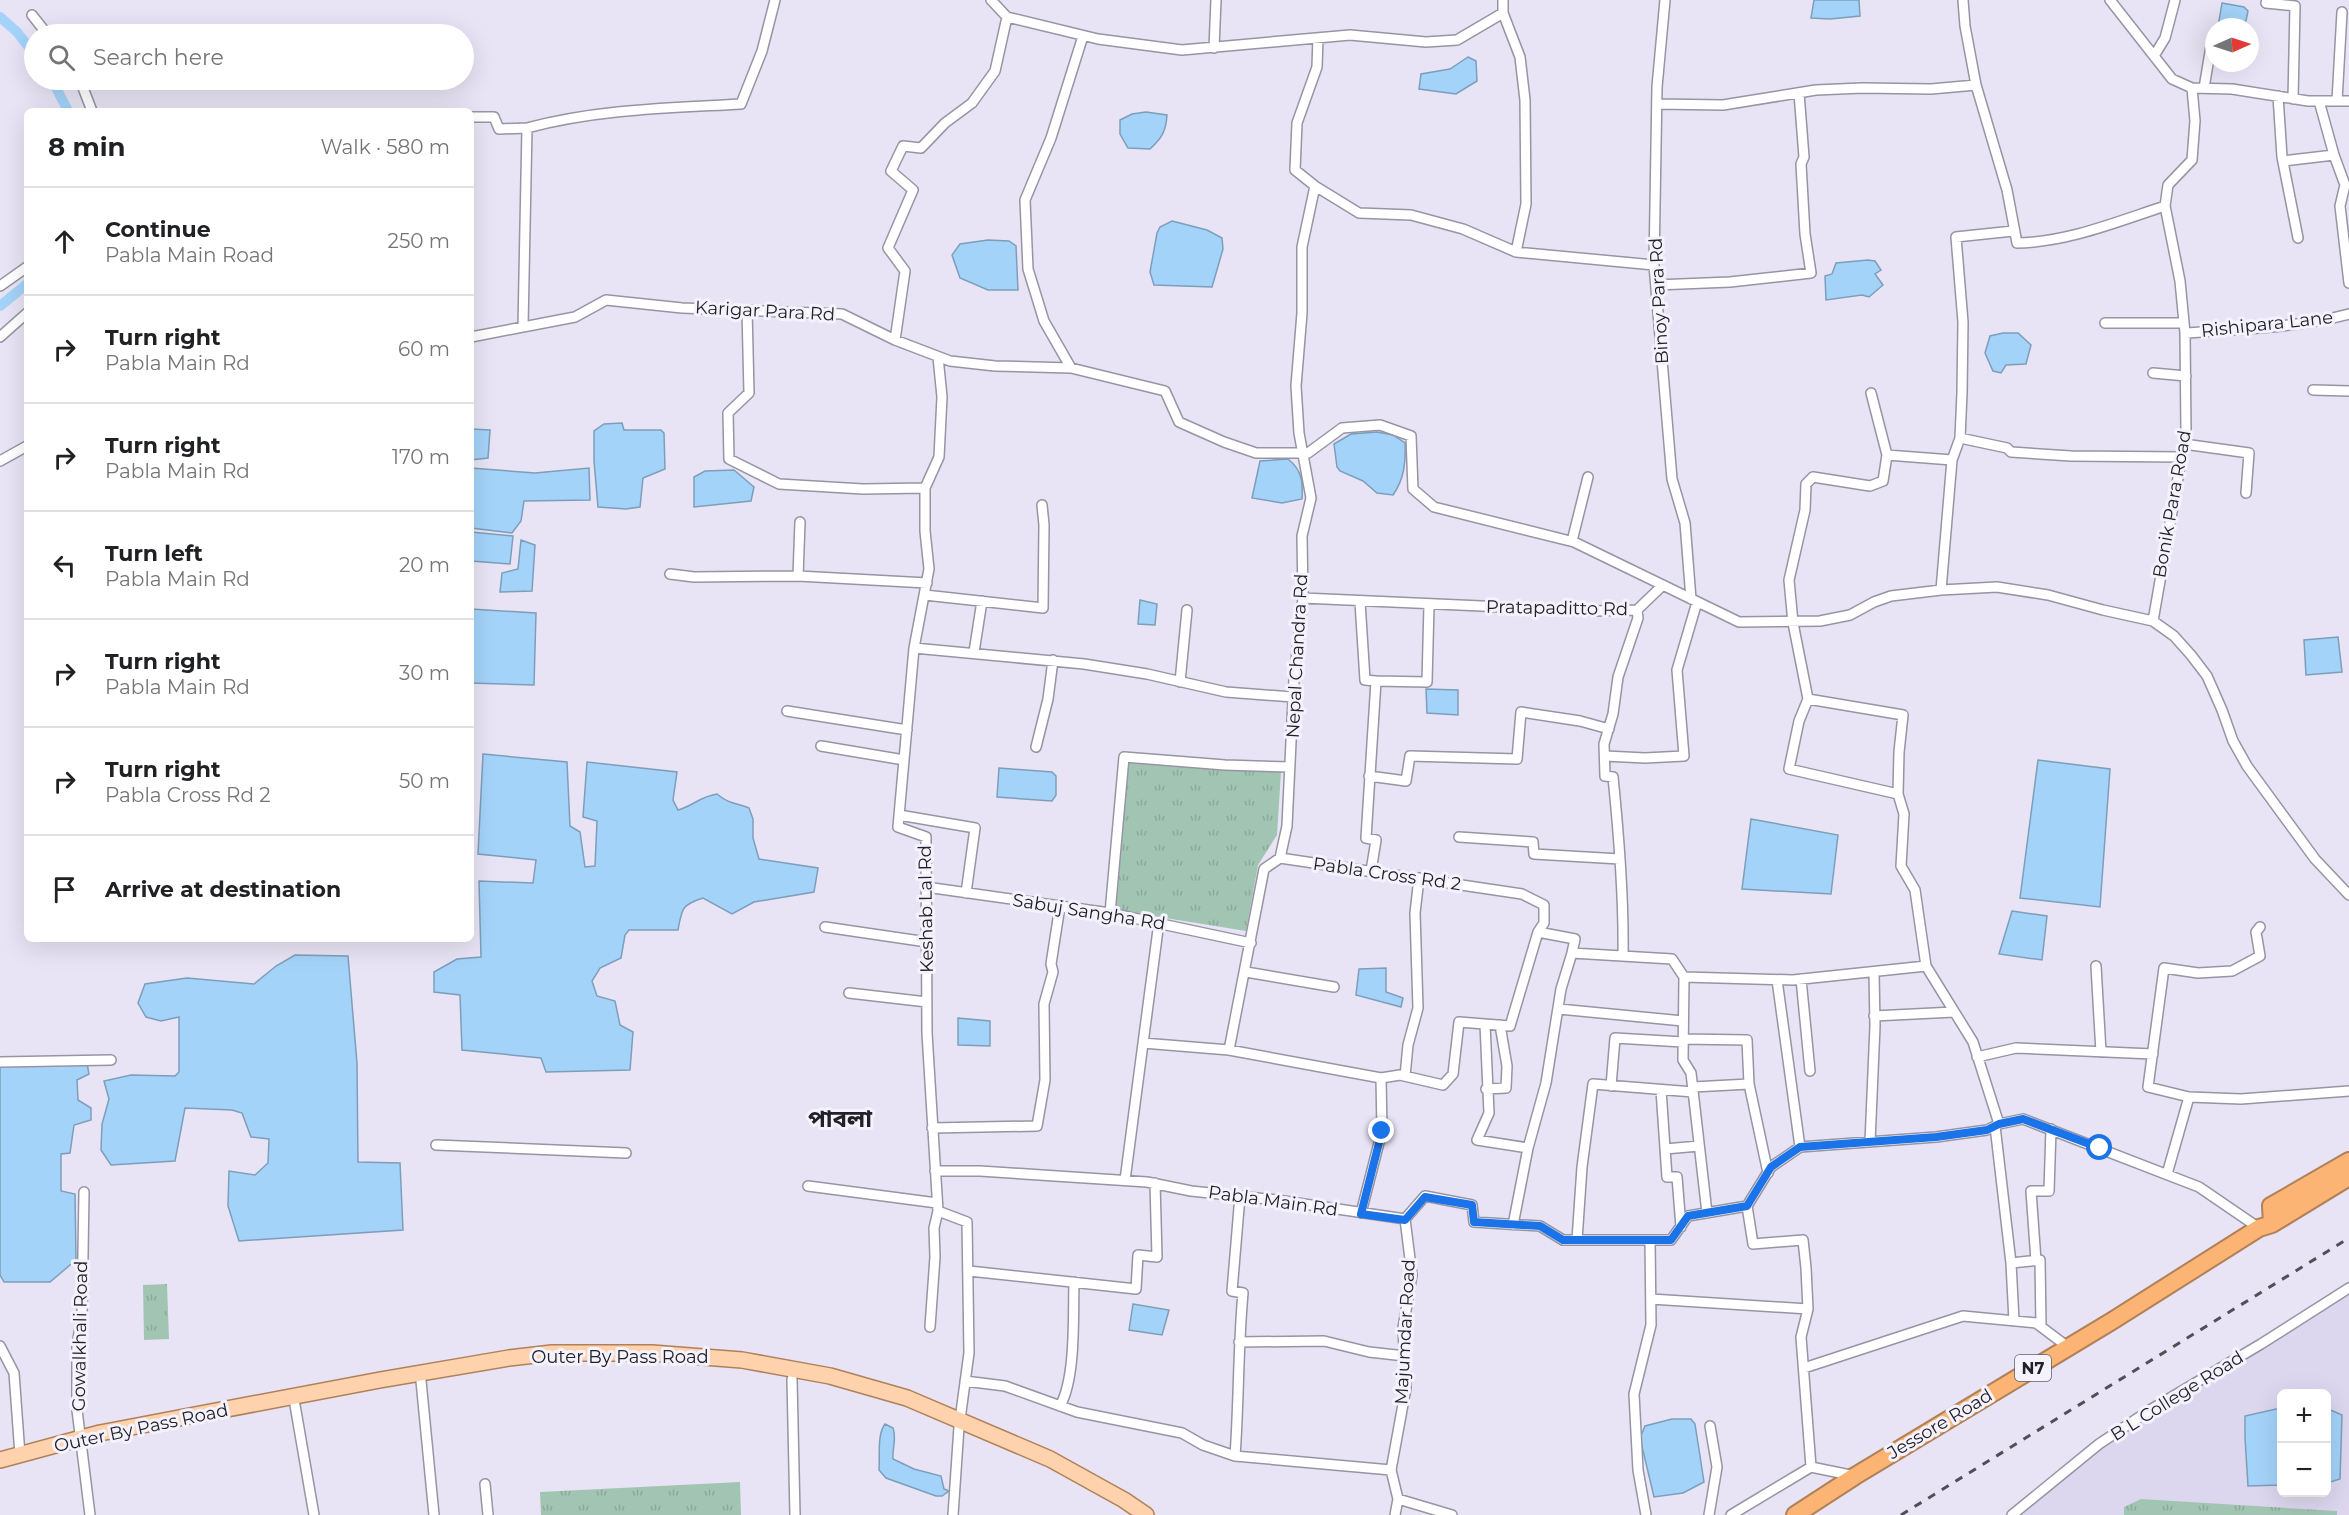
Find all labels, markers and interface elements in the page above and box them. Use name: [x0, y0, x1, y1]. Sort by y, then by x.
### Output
north arrow: [2205, 18, 2259, 72]
search box: [24, 24, 474, 90]
icon: search: [45, 41, 78, 74]
text: Search here: [93, 44, 224, 71]
text: 8 min: [48, 131, 126, 163]
text: Walk · 580 m: [320, 135, 450, 159]
text: Continue: [105, 216, 211, 243]
icon: ahead: [48, 225, 81, 258]
text: 250 m: [388, 229, 450, 253]
street label: Binoy Para Rd: [1645, 237, 1673, 365]
text: Pabla Main Road: [105, 243, 274, 267]
street label: Karigar Para Rd: [694, 296, 836, 326]
street label: Rishipara Lane: [2200, 306, 2334, 342]
text: Turn right: [105, 324, 220, 351]
icon: right: [48, 333, 81, 366]
text: 60 m: [398, 337, 450, 361]
text: Pabla Main Rd: [105, 351, 250, 375]
street label: Bonik Para Road: [2148, 428, 2196, 580]
text: Turn right: [105, 432, 220, 459]
icon: right: [48, 441, 81, 474]
text: 170 m: [392, 445, 450, 469]
text: Pabla Main Rd: [105, 459, 250, 483]
text: Turn left: [105, 540, 203, 567]
icon: left: [48, 549, 81, 582]
text: 20 m: [399, 553, 450, 577]
text: Pabla Main Rd: [105, 567, 250, 591]
street label: Nepal Chandra Rd: [1282, 573, 1312, 739]
street label: Pratapaditto Rd: [1486, 596, 1628, 620]
text: Turn right: [105, 648, 220, 675]
icon: right: [48, 657, 81, 690]
text: 30 m: [399, 661, 450, 685]
text: Pabla Main Rd: [105, 675, 250, 699]
text: Turn right: [105, 756, 220, 783]
icon: right: [48, 765, 81, 798]
text: 50 m: [399, 769, 450, 793]
text: Pabla Cross Rd 2: [105, 783, 271, 807]
street label: Keshab Lal Rd: [914, 845, 938, 973]
street label: Pabla Cross Rd 2: [1312, 853, 1462, 895]
icon: arrive: [48, 873, 81, 906]
text: Arrive at destination: [105, 876, 341, 903]
street label: Sabuj Sangha Rd: [1011, 889, 1167, 935]
district label: পাবলা: [808, 1104, 873, 1133]
route end: [1368, 1117, 1394, 1143]
route start: [2086, 1134, 2112, 1160]
street label: Pabla Main Rd: [1207, 1181, 1339, 1221]
street label: Majumdar Road: [1390, 1259, 1420, 1405]
street label: Gowalkhali Road: [68, 1260, 92, 1412]
street label: Outer By Pass Road: [531, 1346, 709, 1368]
street label: B L College Road: [2106, 1346, 2248, 1446]
road number: N7: [2015, 1355, 2051, 1381]
street label: Jessore Road: [1883, 1384, 1996, 1464]
map controls: [2277, 1389, 2331, 1497]
button: +: [2277, 1389, 2331, 1443]
street label: Outer By Pass Road: [52, 1399, 230, 1457]
button: −: [2277, 1443, 2331, 1497]

